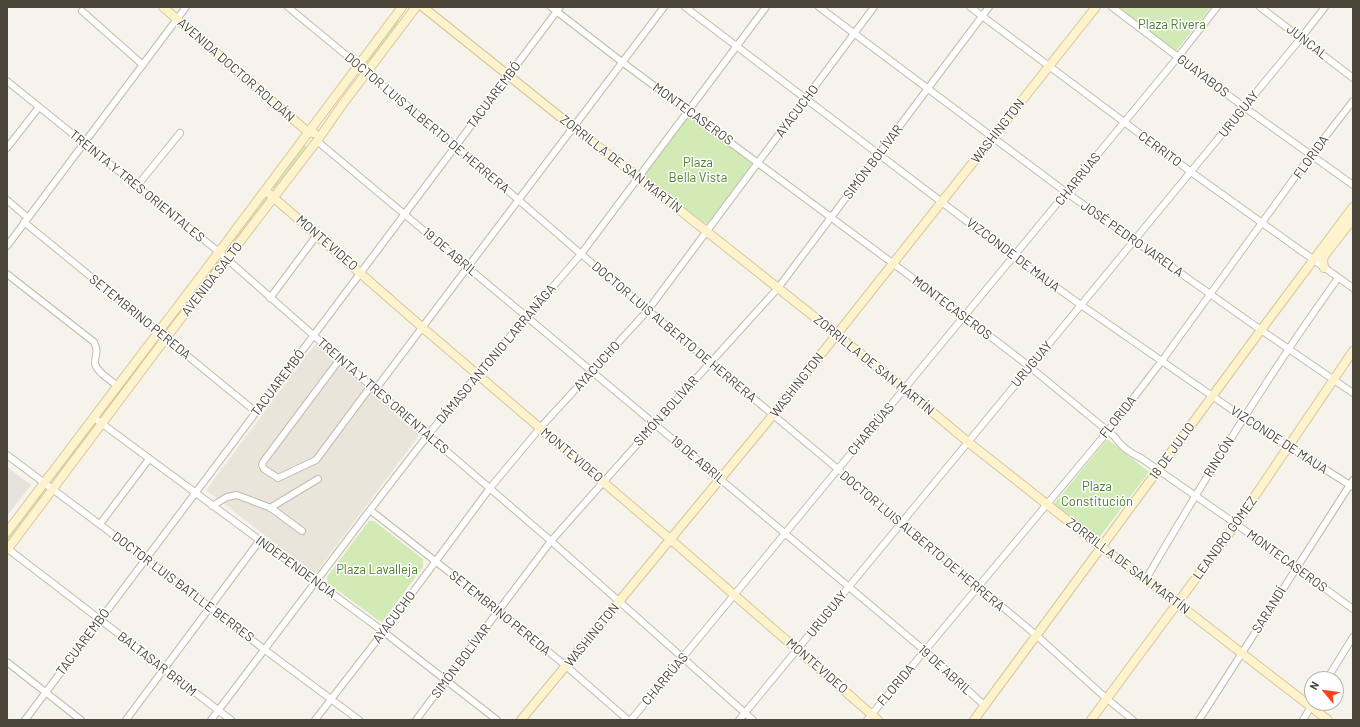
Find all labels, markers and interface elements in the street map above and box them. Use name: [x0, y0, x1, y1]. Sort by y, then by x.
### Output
street label: AVENIDA DOCTOR ROLDÁN: [174, 15, 298, 125]
park label: Plaza Rivera: [1138, 17, 1206, 33]
street label: JUNCAL: [1283, 21, 1331, 63]
street label: DOCTOR LUIS ALBERTO DE HERRERA: [341, 49, 513, 197]
street label: GUAYABOS: [1174, 51, 1232, 101]
street label: TACUAREMBÓ: [464, 58, 524, 132]
street label: MONTECASEROS: [650, 80, 736, 148]
street label: AYACUCHO: [772, 82, 822, 140]
street label: URUGUAY: [1216, 88, 1262, 140]
street label: WASHINGTON: [968, 96, 1028, 166]
street label: ZORRILLA DE SAN MARTÍN: [557, 112, 685, 216]
street label: SIMÓN BOLÍVAR: [840, 122, 906, 202]
street label: TREINTA Y TRES ORIENTALES: [66, 127, 208, 245]
street label: CERRITO: [1135, 128, 1185, 170]
street label: FLORIDA: [1290, 132, 1332, 182]
street label: CHARRÚAS: [1052, 149, 1104, 209]
park label: Plaza Bella Vista: [669, 155, 727, 186]
street label: JOSÉ PEDRO VARELA: [1078, 198, 1186, 280]
street label: MONTEVIDEO: [293, 212, 361, 274]
street label: VIZCONDE DE MAUA: [963, 215, 1063, 295]
street label: 19 DE ABRIL: [419, 224, 481, 280]
street label: AVENIDA SALTO: [178, 239, 246, 319]
street label: DOCTOR LUIS ALBERTO DE HERRERA: [588, 258, 760, 406]
street label: SETEMBRINO PEREDA: [86, 271, 194, 363]
street label: MONTECASEROS: [909, 273, 995, 343]
street label: DÁMASO ANTONIO LARRANÃGA: [433, 281, 559, 427]
street label: ZORRILLA DE SAN MARTÍN: [811, 312, 937, 418]
street label: TREINTA Y TRES ORIENTALES: [314, 335, 452, 457]
street label: AYACUCHO: [571, 338, 623, 394]
street label: URUGUAY: [1008, 338, 1056, 390]
street label: TACUAREMBÓ: [248, 346, 308, 420]
street label: WASHINGTON: [767, 350, 827, 420]
street label: SIMÓN BOLÍVAR: [630, 373, 702, 449]
street label: FLORIDA: [1096, 393, 1140, 441]
street label: CHARRÚAS: [845, 400, 897, 458]
street label: VIZCONDE DE MAUA: [1227, 403, 1331, 477]
street label: 18 DE JULIO: [1146, 419, 1198, 483]
street label: MONTEVIDEO: [538, 424, 606, 486]
street label: 19 DE ABRIL: [667, 432, 729, 488]
street label: RINCÓN: [1200, 434, 1238, 480]
street label: DOCTOR LUIS ALBERTO DE HERRERA: [836, 467, 1008, 615]
park label: Plaza Constitución: [1061, 479, 1133, 510]
street label: LEANDRO GÓMEZ: [1190, 493, 1260, 583]
street label: ZORRILLA DE SAN MARTÍN: [1063, 515, 1193, 617]
street label: MONTECASEROS: [1244, 527, 1330, 595]
street label: DOCTOR LUIS BATLLE BERRES: [109, 529, 257, 645]
street label: INDEPENDENCIA: [253, 533, 339, 601]
park label: Plaza Lavalleja: [336, 562, 418, 578]
street label: SETEMBRINO PEREDA: [446, 567, 554, 659]
street label: SARANDÍ: [1249, 584, 1289, 636]
street label: AYACUCHO: [369, 588, 419, 646]
street label: URUGUAY: [804, 588, 850, 640]
street label: WASHINGTON: [562, 600, 622, 670]
street label: TACUAREMBÓ: [53, 605, 113, 679]
street label: SIMÓN BOLÍVAR: [428, 621, 494, 701]
street label: BALTASAR BRUM: [114, 628, 200, 700]
street label: MONTEVIDEO: [783, 635, 851, 697]
street label: 19 DE ABRIL: [915, 642, 975, 698]
street label: CHARRÚAS: [639, 650, 691, 708]
street label: FLORIDA: [874, 661, 918, 709]
north arrow: [1304, 671, 1344, 711]
text: N: [1306, 679, 1321, 692]

